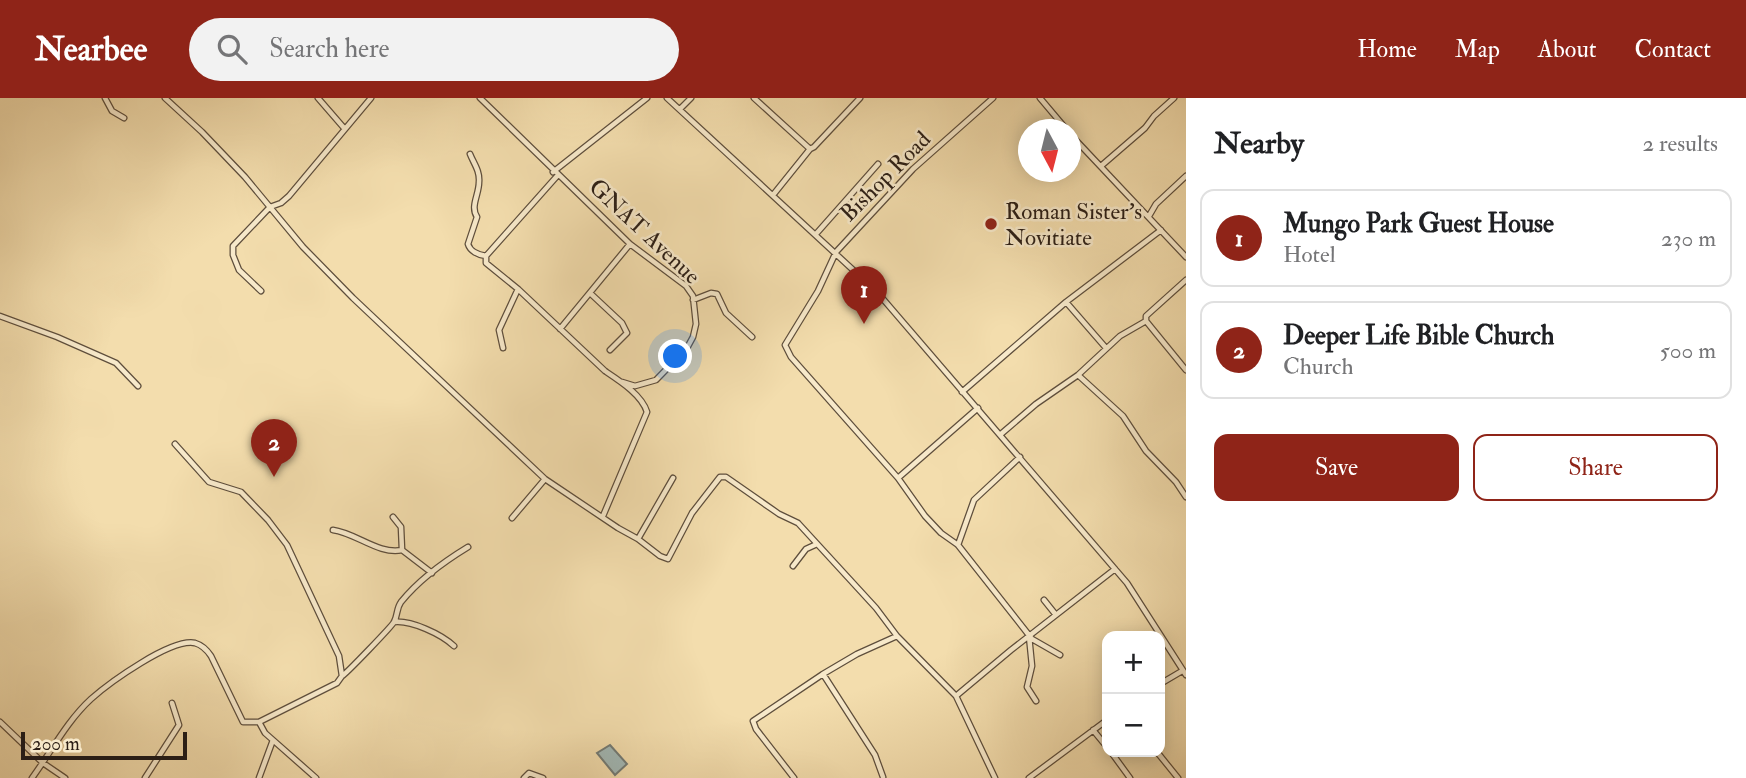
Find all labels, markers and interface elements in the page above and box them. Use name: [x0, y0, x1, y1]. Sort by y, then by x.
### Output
search box: [189, 18, 679, 81]
text: Nearbee: [35, 29, 147, 70]
icon: search: [213, 30, 251, 68]
text: Search here: [269, 33, 389, 65]
text: Home: [1357, 34, 1417, 65]
text: Map: [1455, 34, 1500, 65]
text: About: [1538, 34, 1597, 65]
text: Contact: [1635, 34, 1711, 65]
north arrow: [1018, 119, 1081, 182]
street label: Bishop Road: [834, 125, 938, 229]
text: Nearby: [1214, 125, 1304, 162]
text: 2 results: [1643, 129, 1718, 158]
street label: GNAT Avenue: [583, 172, 707, 291]
place label: Roman Sister's Novitiate: [1005, 197, 1142, 252]
text: Mungo Park Guest House: [1283, 208, 1554, 240]
marker: Roman Sister's Novitiate: [983, 216, 999, 232]
text: 1: [1235, 224, 1243, 253]
text: 230 m: [1661, 224, 1716, 253]
text: Hotel: [1283, 240, 1336, 269]
pin: 1: [841, 266, 887, 324]
text: Deeper Life Bible Church: [1283, 320, 1554, 352]
text: 2: [1233, 336, 1245, 365]
text: 500 m: [1660, 336, 1716, 365]
your location: [658, 339, 692, 373]
text: Church: [1283, 352, 1353, 381]
pin: 2: [251, 419, 297, 477]
button: Save: [1214, 434, 1459, 501]
button: Share: [1473, 434, 1718, 501]
map controls: [1102, 631, 1165, 757]
button: +: [1102, 631, 1165, 694]
button: −: [1102, 694, 1165, 757]
scale bar: [21, 729, 187, 761]
text: 200 m: [32, 732, 80, 756]

